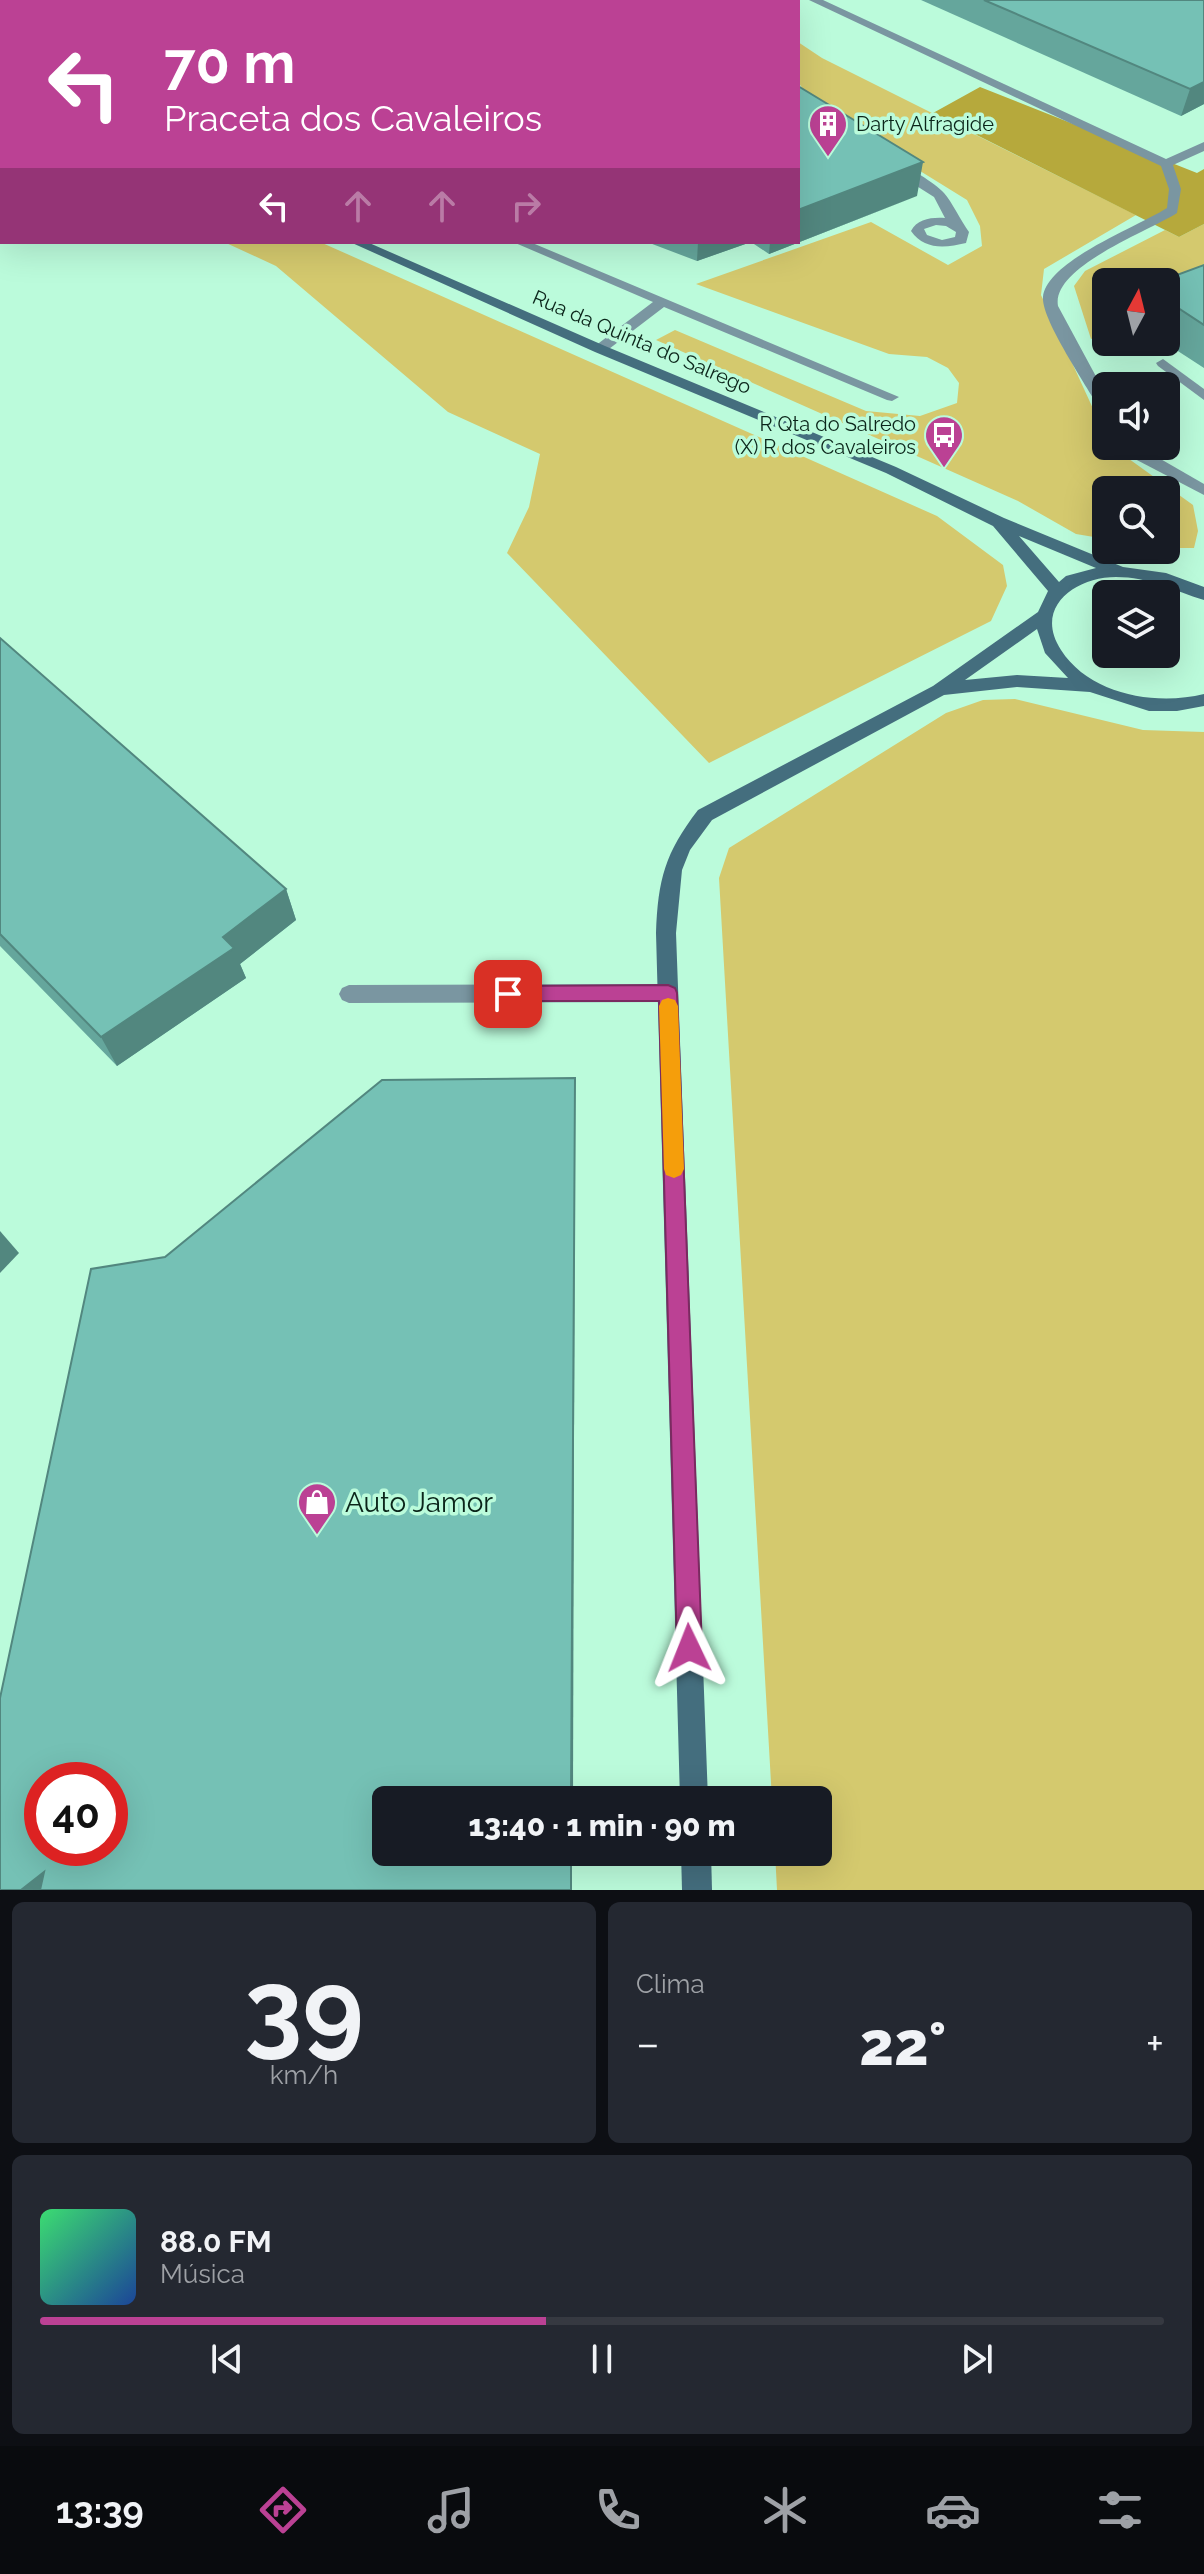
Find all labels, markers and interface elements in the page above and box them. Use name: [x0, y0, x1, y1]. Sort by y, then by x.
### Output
text: 70 m: [164, 30, 295, 96]
icon: left: [32, 32, 136, 136]
text: Praceta dos Cavaleiros: [164, 97, 542, 139]
building icon: Darty Alfragide: [807, 103, 849, 158]
place label: Darty Alfragide: [856, 112, 994, 136]
icon: left: [252, 184, 296, 228]
icon: ahead: [336, 184, 380, 228]
icon: ahead: [420, 184, 464, 228]
icon: right: [504, 184, 548, 228]
north arrow: [1092, 268, 1180, 356]
map controls: [1092, 268, 1180, 668]
street label: Rua da Quinta do Salrego: [529, 285, 755, 399]
button: sound: [1092, 372, 1180, 460]
place label: R Qta do Salredo (X) R dos Cavaleiros: [735, 412, 916, 459]
bus stop icon: R Qta do Salredo (X) R dos Cavaleiros: [923, 414, 965, 469]
button: search: [1092, 476, 1180, 564]
button: layers: [1092, 580, 1180, 668]
pin: [474, 960, 542, 1028]
icon: arrive: [486, 972, 530, 1016]
shop icon: Auto Jamor: [296, 1481, 338, 1536]
place label: Auto Jamor: [345, 1486, 493, 1519]
position arrow: [647, 1606, 731, 1690]
speed limit sign: 40: [24, 1762, 128, 1866]
text: 13:40 · 1 min · 90 m: [468, 1808, 736, 1843]
text: 39: [244, 1947, 364, 2069]
text: Clima: [636, 1969, 705, 1999]
text: 22°: [859, 2009, 946, 2079]
text: −: [636, 2018, 660, 2069]
text: +: [1146, 2018, 1164, 2069]
text: km/h: [270, 2060, 338, 2090]
text: 88.0 FM: [160, 2224, 272, 2259]
text: Música: [160, 2259, 245, 2289]
icon: previous: [205, 2337, 249, 2381]
icon: pause: [580, 2337, 624, 2381]
icon: next: [955, 2337, 999, 2381]
icon: directions: [255, 2482, 311, 2538]
icon: music: [423, 2482, 479, 2538]
icon: phone: [590, 2482, 646, 2538]
icon: climate: [757, 2482, 813, 2538]
icon: car: [925, 2482, 981, 2538]
icon: filters: [1092, 2482, 1148, 2538]
text: 13:39: [56, 2489, 144, 2531]

